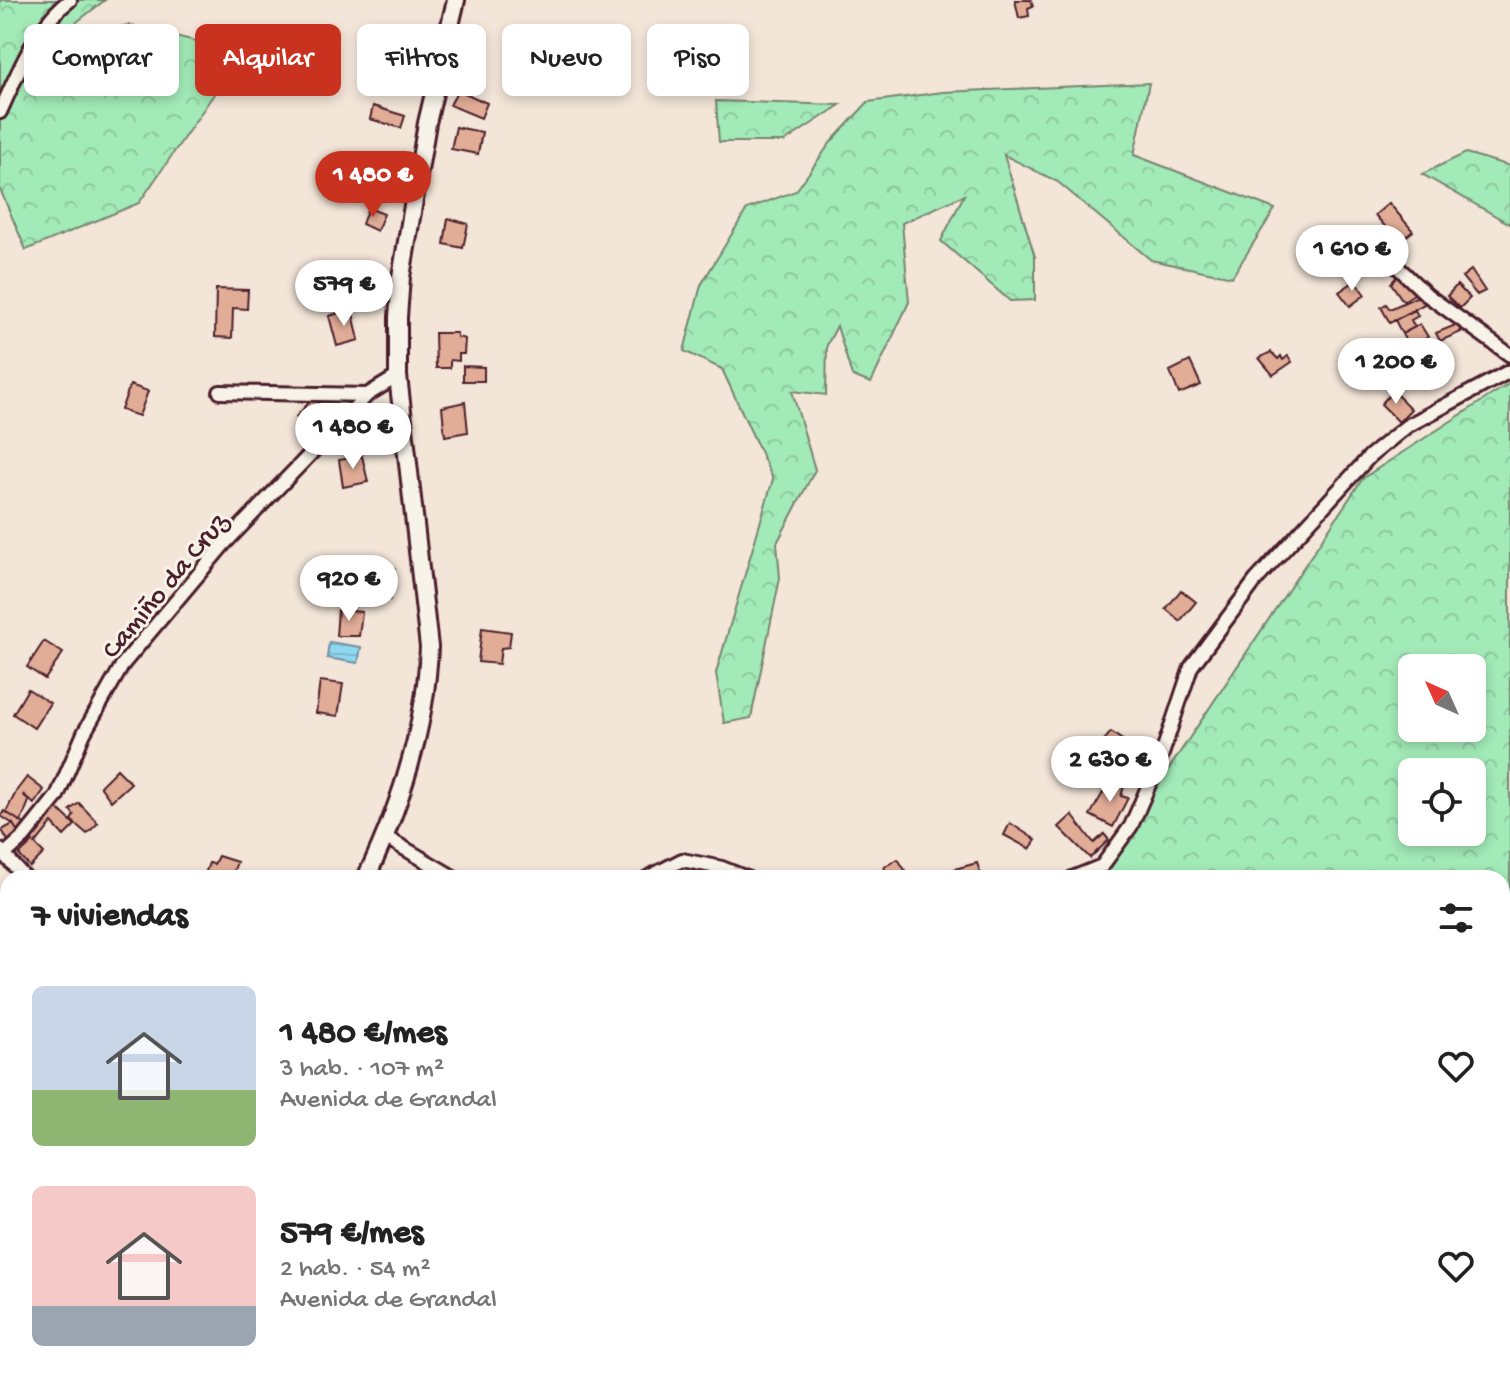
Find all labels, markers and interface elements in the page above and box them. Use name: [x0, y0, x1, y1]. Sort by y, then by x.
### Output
chip: Comprar: [24, 24, 179, 96]
chip: Alquilar: [195, 24, 341, 96]
chip: Filtros: [357, 24, 486, 96]
chip: Nuevo: [502, 24, 631, 96]
chip: Piso: [647, 24, 749, 96]
pin: 1 480 €: [299, 151, 447, 219]
text: 1 480 €: [333, 161, 413, 192]
pin: 1 610 €: [1278, 225, 1426, 293]
text: 1 610 €: [1314, 235, 1390, 266]
pin: 579 €: [288, 260, 400, 328]
text: 579 €: [313, 270, 375, 301]
pin: 1 200 €: [1322, 338, 1470, 406]
text: 1 200 €: [1356, 348, 1436, 379]
pin: 1 480 €: [279, 403, 427, 471]
text: 1 480 €: [313, 413, 393, 444]
street label: Camiño da Cruz: [96, 506, 238, 667]
pin: 920 €: [293, 555, 405, 623]
text: 920 €: [318, 565, 380, 596]
north arrow: [1398, 654, 1486, 742]
map controls: [1398, 654, 1486, 846]
pin: 2 630 €: [1036, 736, 1184, 804]
text: 2 630 €: [1069, 746, 1151, 777]
button: locate: [1398, 758, 1486, 846]
icon: filters: [1434, 896, 1478, 940]
text: 7 viviendas: [32, 898, 187, 938]
text: 1 480 €/mes: [280, 1015, 446, 1055]
icon: home: [96, 1018, 192, 1114]
icon: heart: [1434, 1044, 1478, 1088]
text: 3 hab. · 107 m²: [280, 1055, 444, 1086]
text: Avenida de Grandal: [280, 1086, 497, 1117]
text: 579 €/mes: [280, 1215, 423, 1255]
icon: home: [96, 1218, 192, 1314]
icon: heart: [1434, 1244, 1478, 1288]
text: 2 hab. · 54 m²: [280, 1255, 431, 1286]
text: Avenida de Grandal: [280, 1286, 497, 1317]

